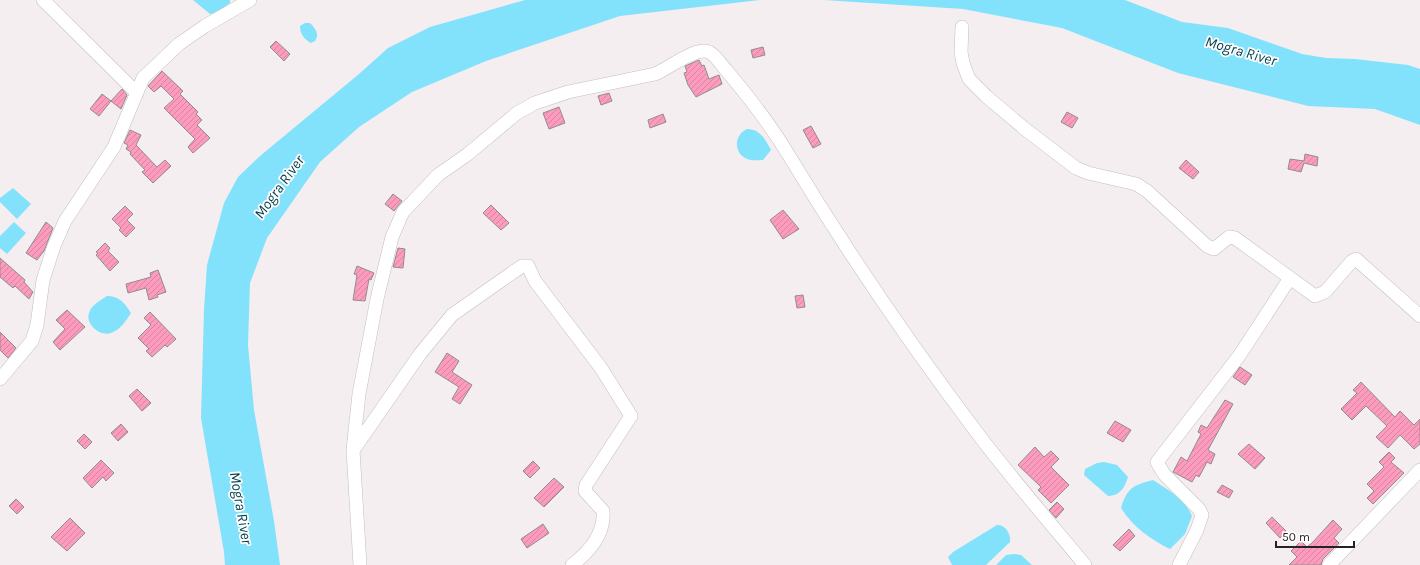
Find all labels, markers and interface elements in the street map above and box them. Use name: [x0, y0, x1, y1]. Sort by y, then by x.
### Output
water label: Mogra River: [1203, 32, 1280, 70]
water label: Mogra River: [250, 151, 308, 222]
water label: Mogra River: [226, 470, 256, 547]
scale bar: [1276, 523, 1354, 549]
text: 50 m: [1282, 530, 1310, 544]

